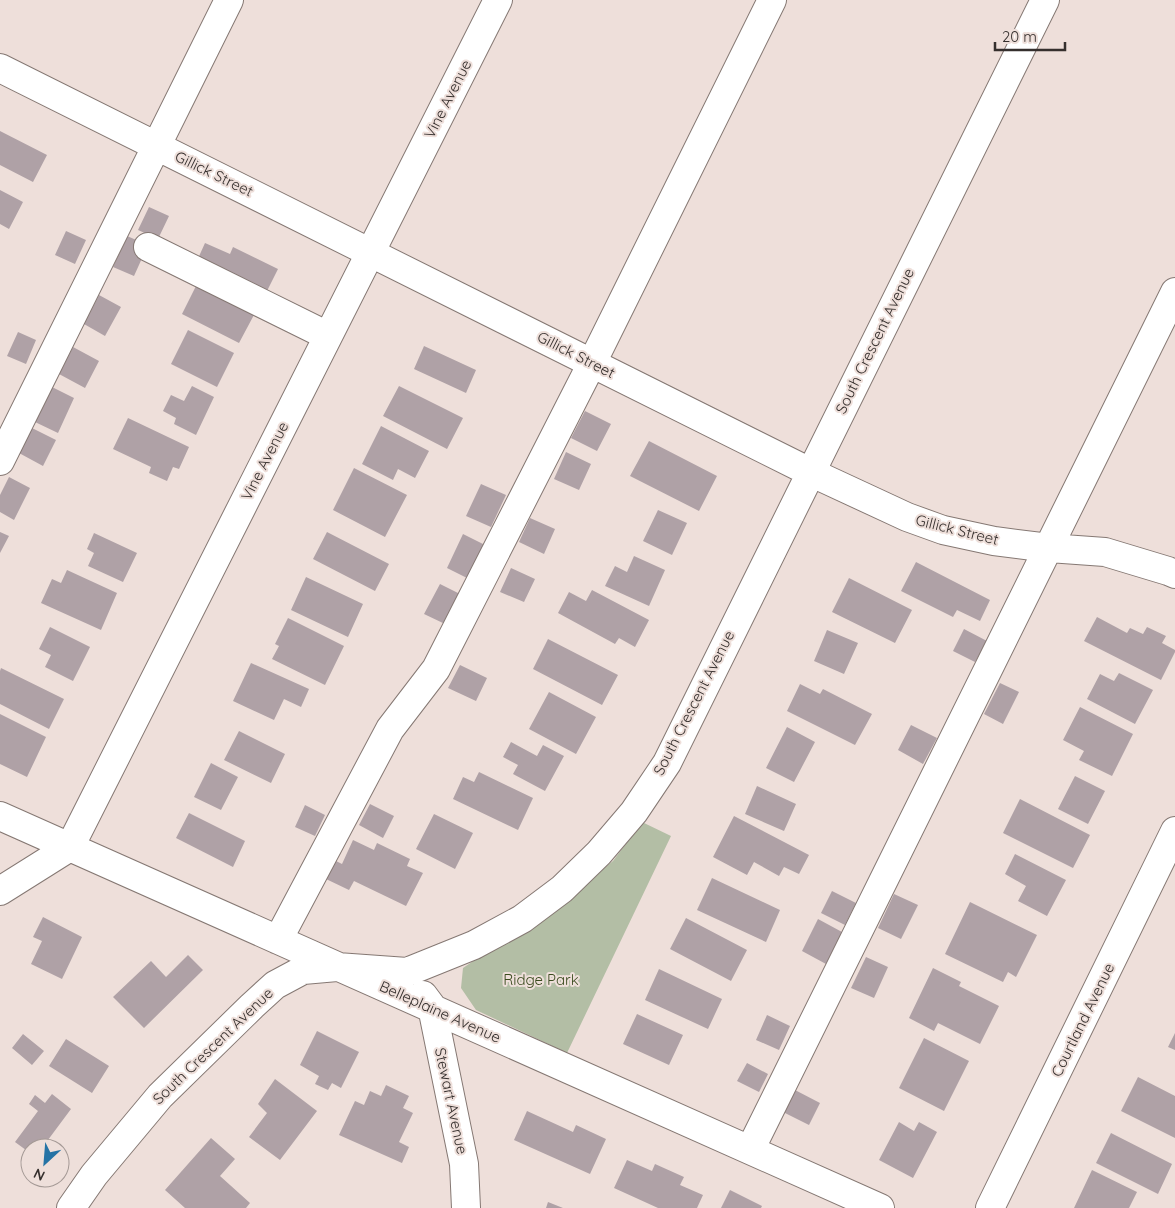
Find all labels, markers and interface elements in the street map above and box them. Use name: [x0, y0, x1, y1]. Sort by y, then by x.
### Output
scale bar: [995, 20, 1065, 52]
text: 20 m: [1002, 27, 1037, 46]
street label: Vine Avenue: [420, 56, 475, 141]
street label: Gillick Street: [172, 146, 256, 201]
street label: South Crescent Avenue: [831, 265, 918, 417]
street label: Gillick Street: [534, 327, 618, 382]
street label: Vine Avenue: [237, 418, 292, 503]
street label: Gillick Street: [914, 510, 1000, 549]
street label: South Crescent Avenue: [649, 627, 738, 778]
street label: Courtland Avenue: [1047, 960, 1118, 1080]
park label: Ridge Park: [503, 970, 579, 989]
street label: Belleplaine Avenue: [377, 976, 504, 1047]
street label: South Crescent Avenue: [149, 983, 277, 1108]
street label: Stewart Avenue: [431, 1046, 472, 1156]
north arrow: [20, 1138, 70, 1188]
text: N: [31, 1164, 48, 1185]

